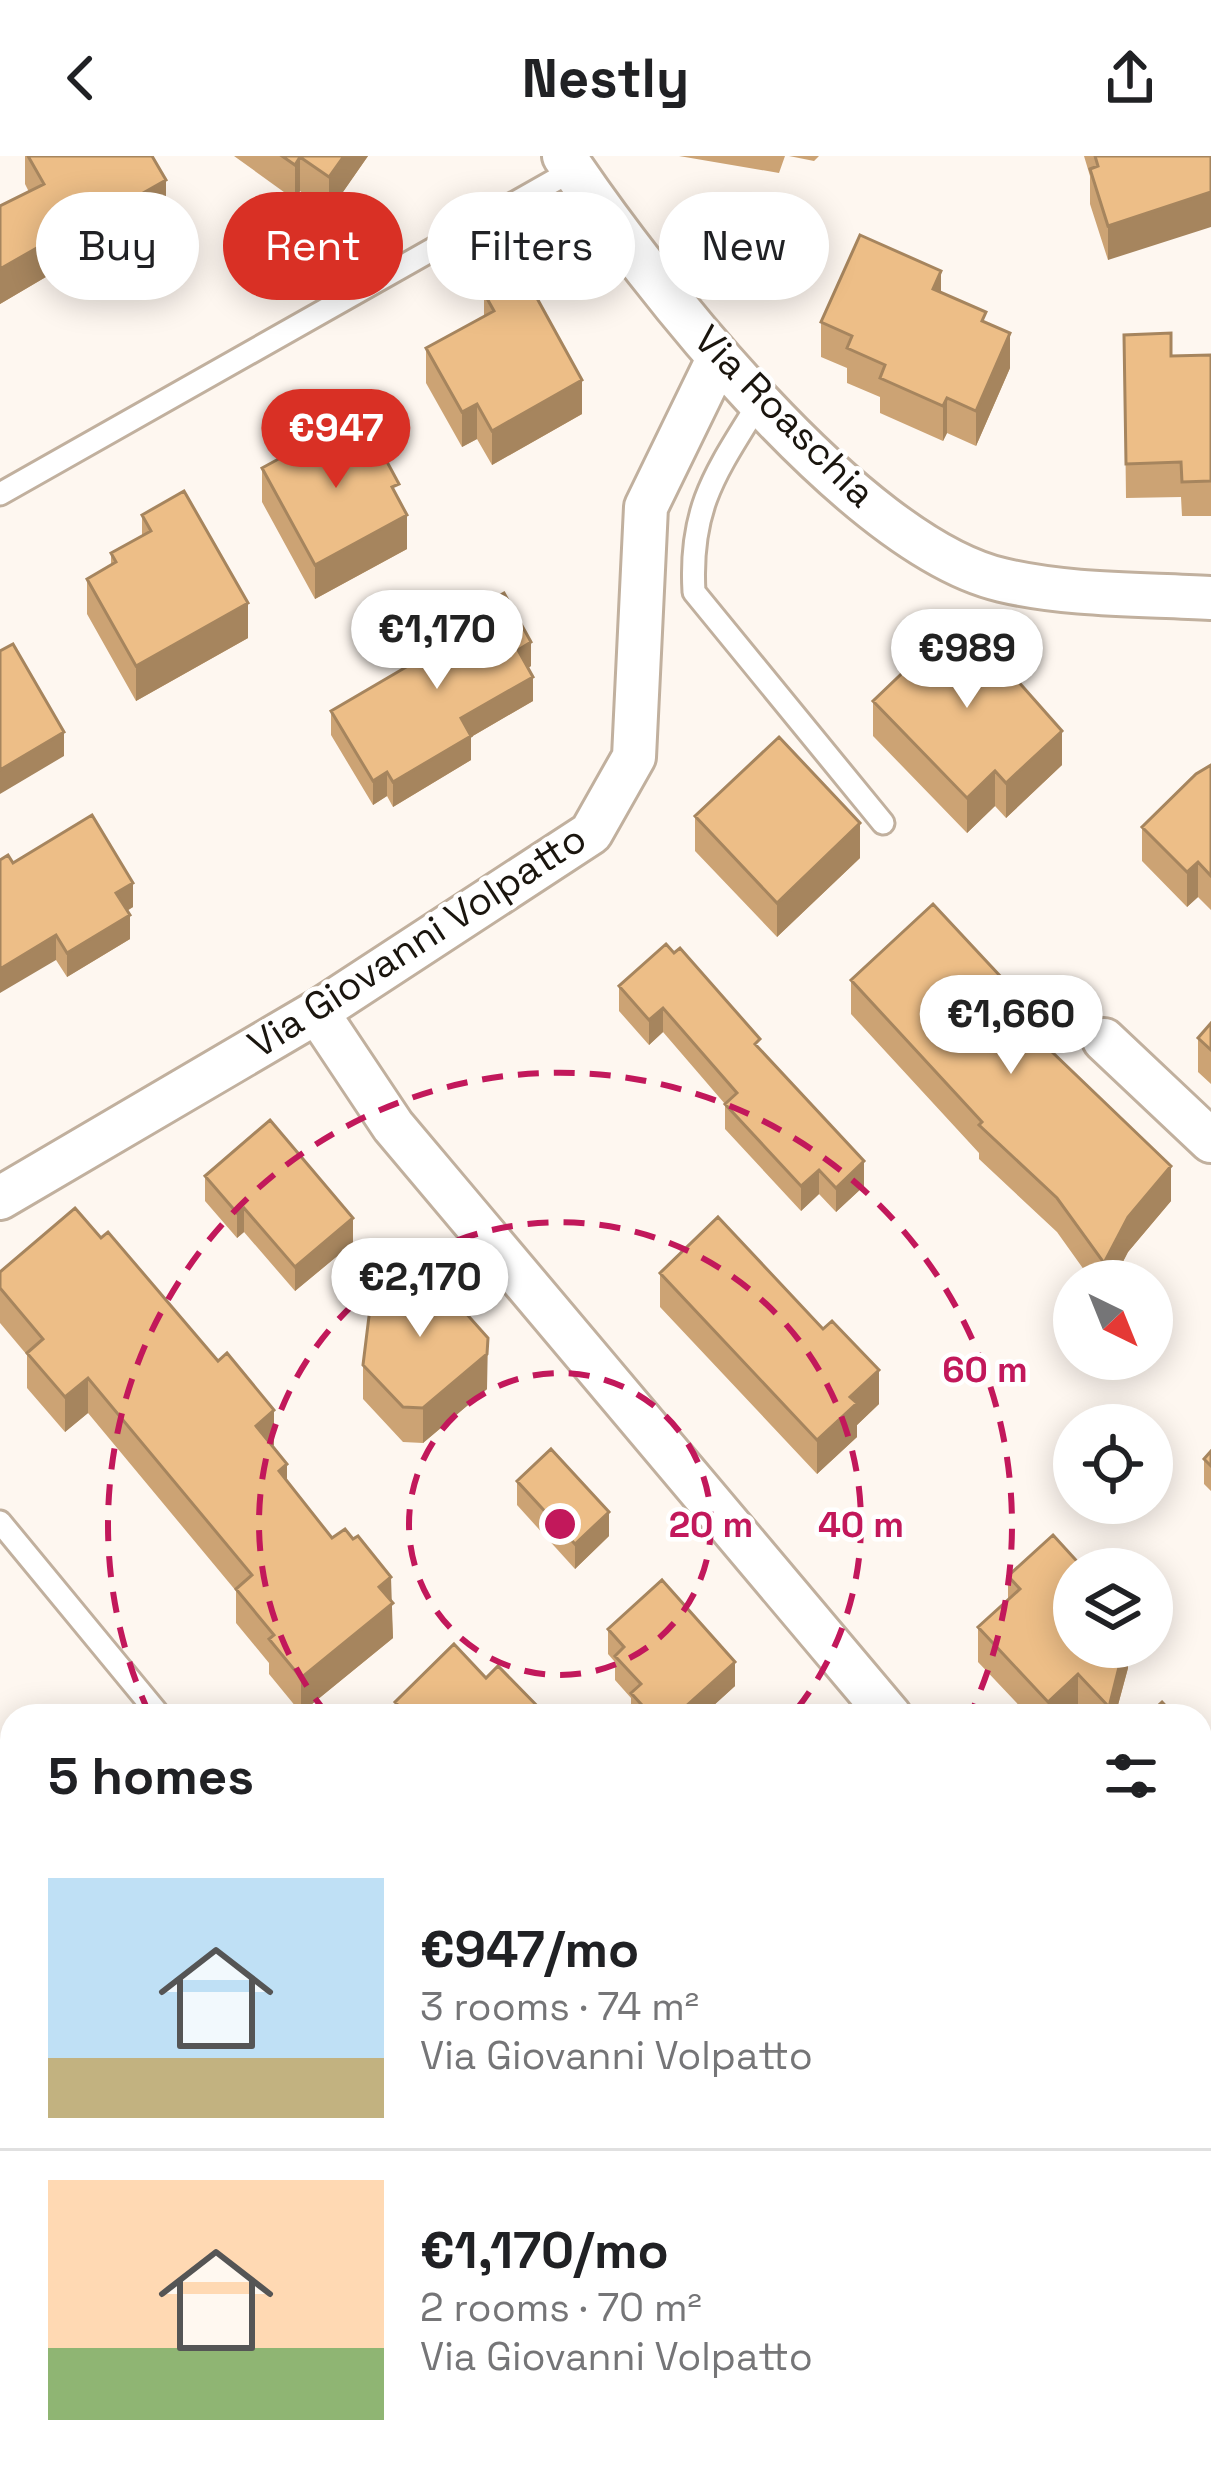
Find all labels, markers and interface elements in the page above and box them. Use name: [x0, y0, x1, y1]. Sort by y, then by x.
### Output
text: Nestly: [522, 44, 689, 113]
icon: back: [48, 45, 114, 111]
icon: share: [1097, 45, 1163, 111]
chip: Buy: [36, 192, 199, 300]
chip: Rent: [223, 192, 403, 300]
chip: Filters: [427, 192, 635, 300]
chip: New: [659, 192, 829, 300]
street label: Via Roaschia: [684, 315, 886, 517]
pin: €947: [265, 389, 407, 491]
text: €947: [288, 403, 384, 452]
pin: €1,170: [339, 590, 535, 692]
text: €1,170: [378, 604, 496, 653]
pin: €989: [896, 609, 1038, 711]
text: €989: [918, 623, 1016, 672]
street label: Via Giovanni Volpatto: [239, 813, 595, 1069]
pin: €1,660: [913, 975, 1109, 1077]
text: €1,660: [947, 989, 1075, 1038]
pin: €2,170: [322, 1238, 518, 1340]
text: €2,170: [358, 1252, 482, 1301]
north arrow: [1053, 1260, 1173, 1380]
map controls: [1053, 1260, 1173, 1668]
text: 60 m: [942, 1347, 1028, 1393]
button: locate: [1053, 1404, 1173, 1524]
text: 20 m: [669, 1502, 753, 1548]
text: 40 m: [818, 1502, 904, 1548]
centre of rings: [539, 1503, 581, 1545]
button: layers: [1053, 1548, 1173, 1668]
icon: filters: [1098, 1743, 1164, 1809]
text: 5 homes: [48, 1744, 254, 1809]
text: €947/mo: [420, 1917, 639, 1982]
icon: home: [144, 1926, 288, 2070]
text: 3 rooms · 74 m²: [420, 1982, 699, 2031]
text: Via Giovanni Volpatto: [420, 2031, 813, 2080]
text: €1,170/mo: [420, 2218, 669, 2283]
icon: home: [144, 2228, 288, 2372]
text: 2 rooms · 70 m²: [420, 2283, 702, 2332]
text: Via Giovanni Volpatto: [420, 2332, 813, 2381]

